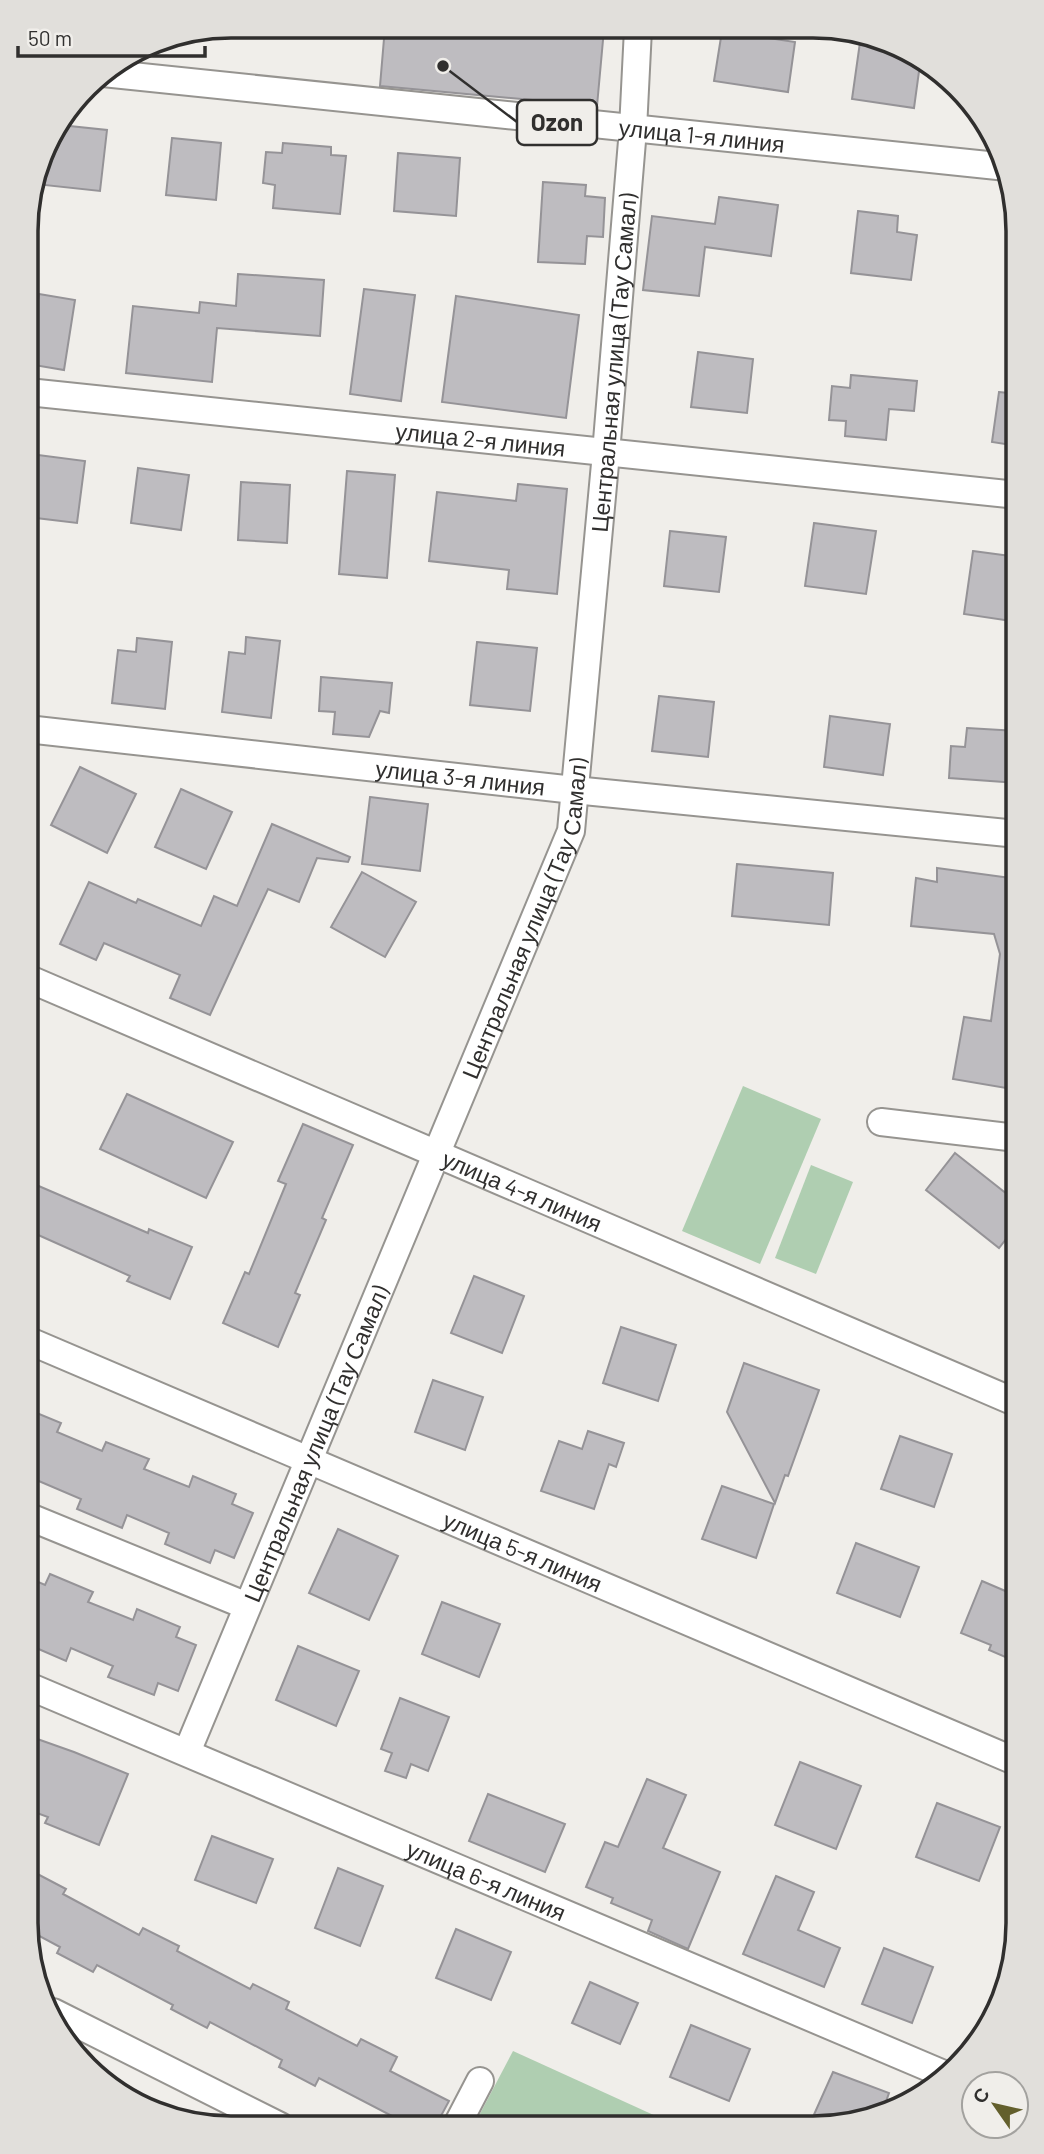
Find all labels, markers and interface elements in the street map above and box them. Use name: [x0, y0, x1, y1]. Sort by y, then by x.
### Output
scale bar: [18, 14, 205, 58]
text: 50 m: [28, 25, 72, 50]
callout: Ozon: [517, 100, 597, 145]
text: Ozon: [531, 107, 583, 136]
street label: улица 1-я линия: [618, 113, 786, 158]
street label: Центральная улица (Тау Самал): [585, 191, 642, 533]
street label: улица 2-я линия: [394, 416, 567, 462]
street label: улица 3-я линия: [374, 754, 546, 801]
street label: Центральная улица (Тау Самал): [455, 756, 592, 1083]
street label: улица 4-я линия: [438, 1144, 606, 1237]
street label: Центральная улица (Тау Самал): [237, 1281, 394, 1606]
street label: улица 5-я линия: [439, 1505, 607, 1598]
street label: улица 6-я линия: [403, 1834, 570, 1926]
north arrow: [960, 2070, 1030, 2140]
text: С: [967, 2083, 994, 2107]

